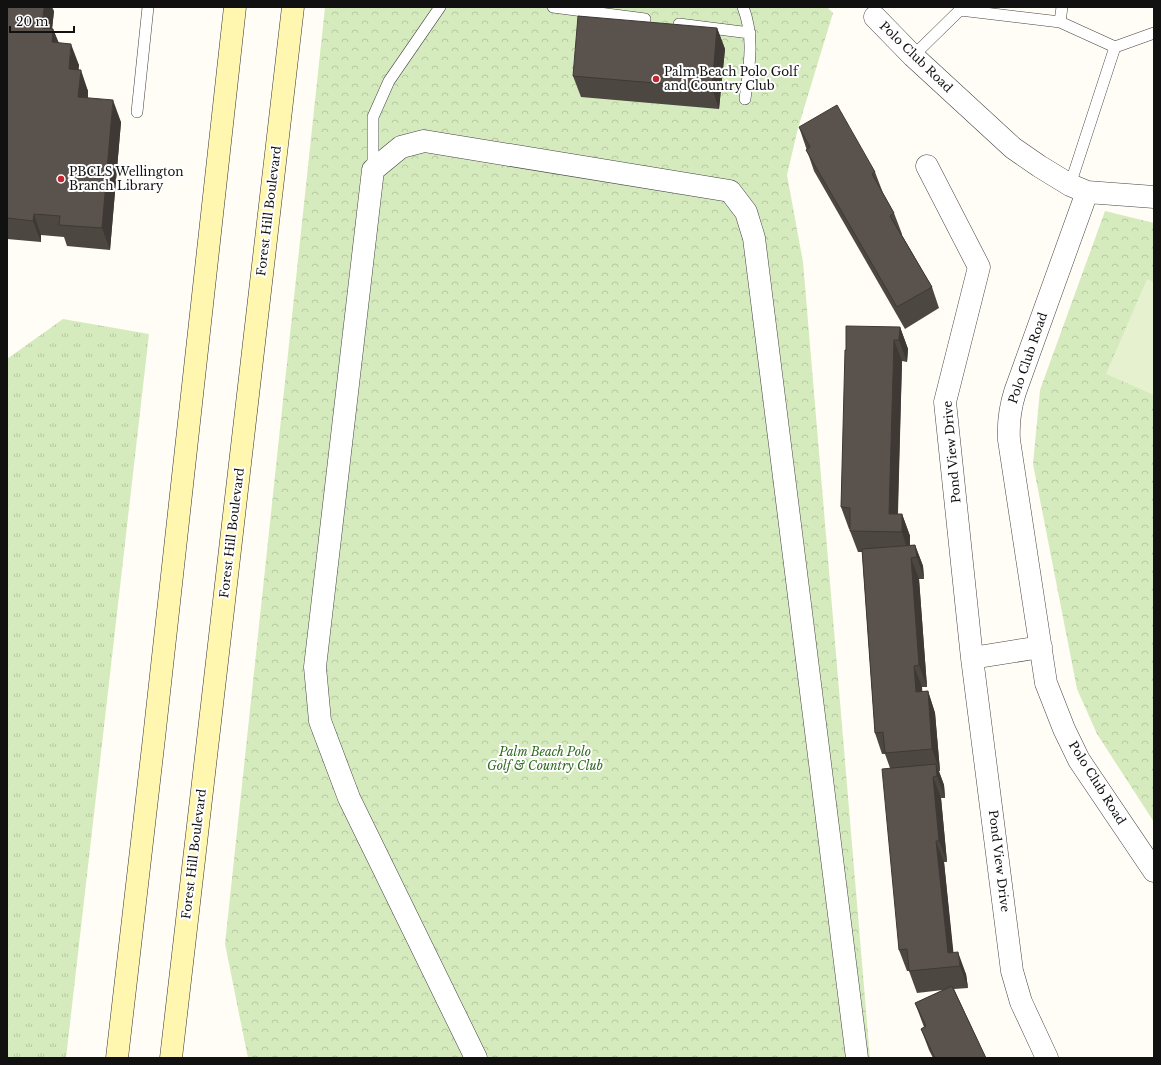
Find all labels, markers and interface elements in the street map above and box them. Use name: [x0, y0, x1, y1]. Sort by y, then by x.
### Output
scale bar: [10, 8, 74, 34]
text: 20 m: [16, 14, 48, 29]
street label: Polo Club Road: [877, 18, 956, 95]
place label: Palm Beach Polo Golf and Country Club: [664, 64, 800, 93]
marker: Palm Beach Polo Golf and Country Club: [651, 74, 661, 84]
street label: Forest Hill Boulevard: [253, 145, 284, 277]
place label: PBCLS Wellington Branch Library: [69, 164, 184, 193]
marker: PBCLS Wellington Branch Library: [56, 174, 66, 184]
street label: Polo Club Road: [1005, 310, 1050, 406]
street label: Pond View Drive: [940, 400, 963, 504]
street label: Forest Hill Boulevard: [216, 467, 247, 599]
street label: Polo Club Road: [1066, 738, 1129, 827]
park label: Palm Beach Polo Golf & Country Club: [487, 744, 603, 773]
street label: Forest Hill Boulevard: [178, 788, 209, 920]
street label: Pond View Drive: [986, 809, 1013, 913]

